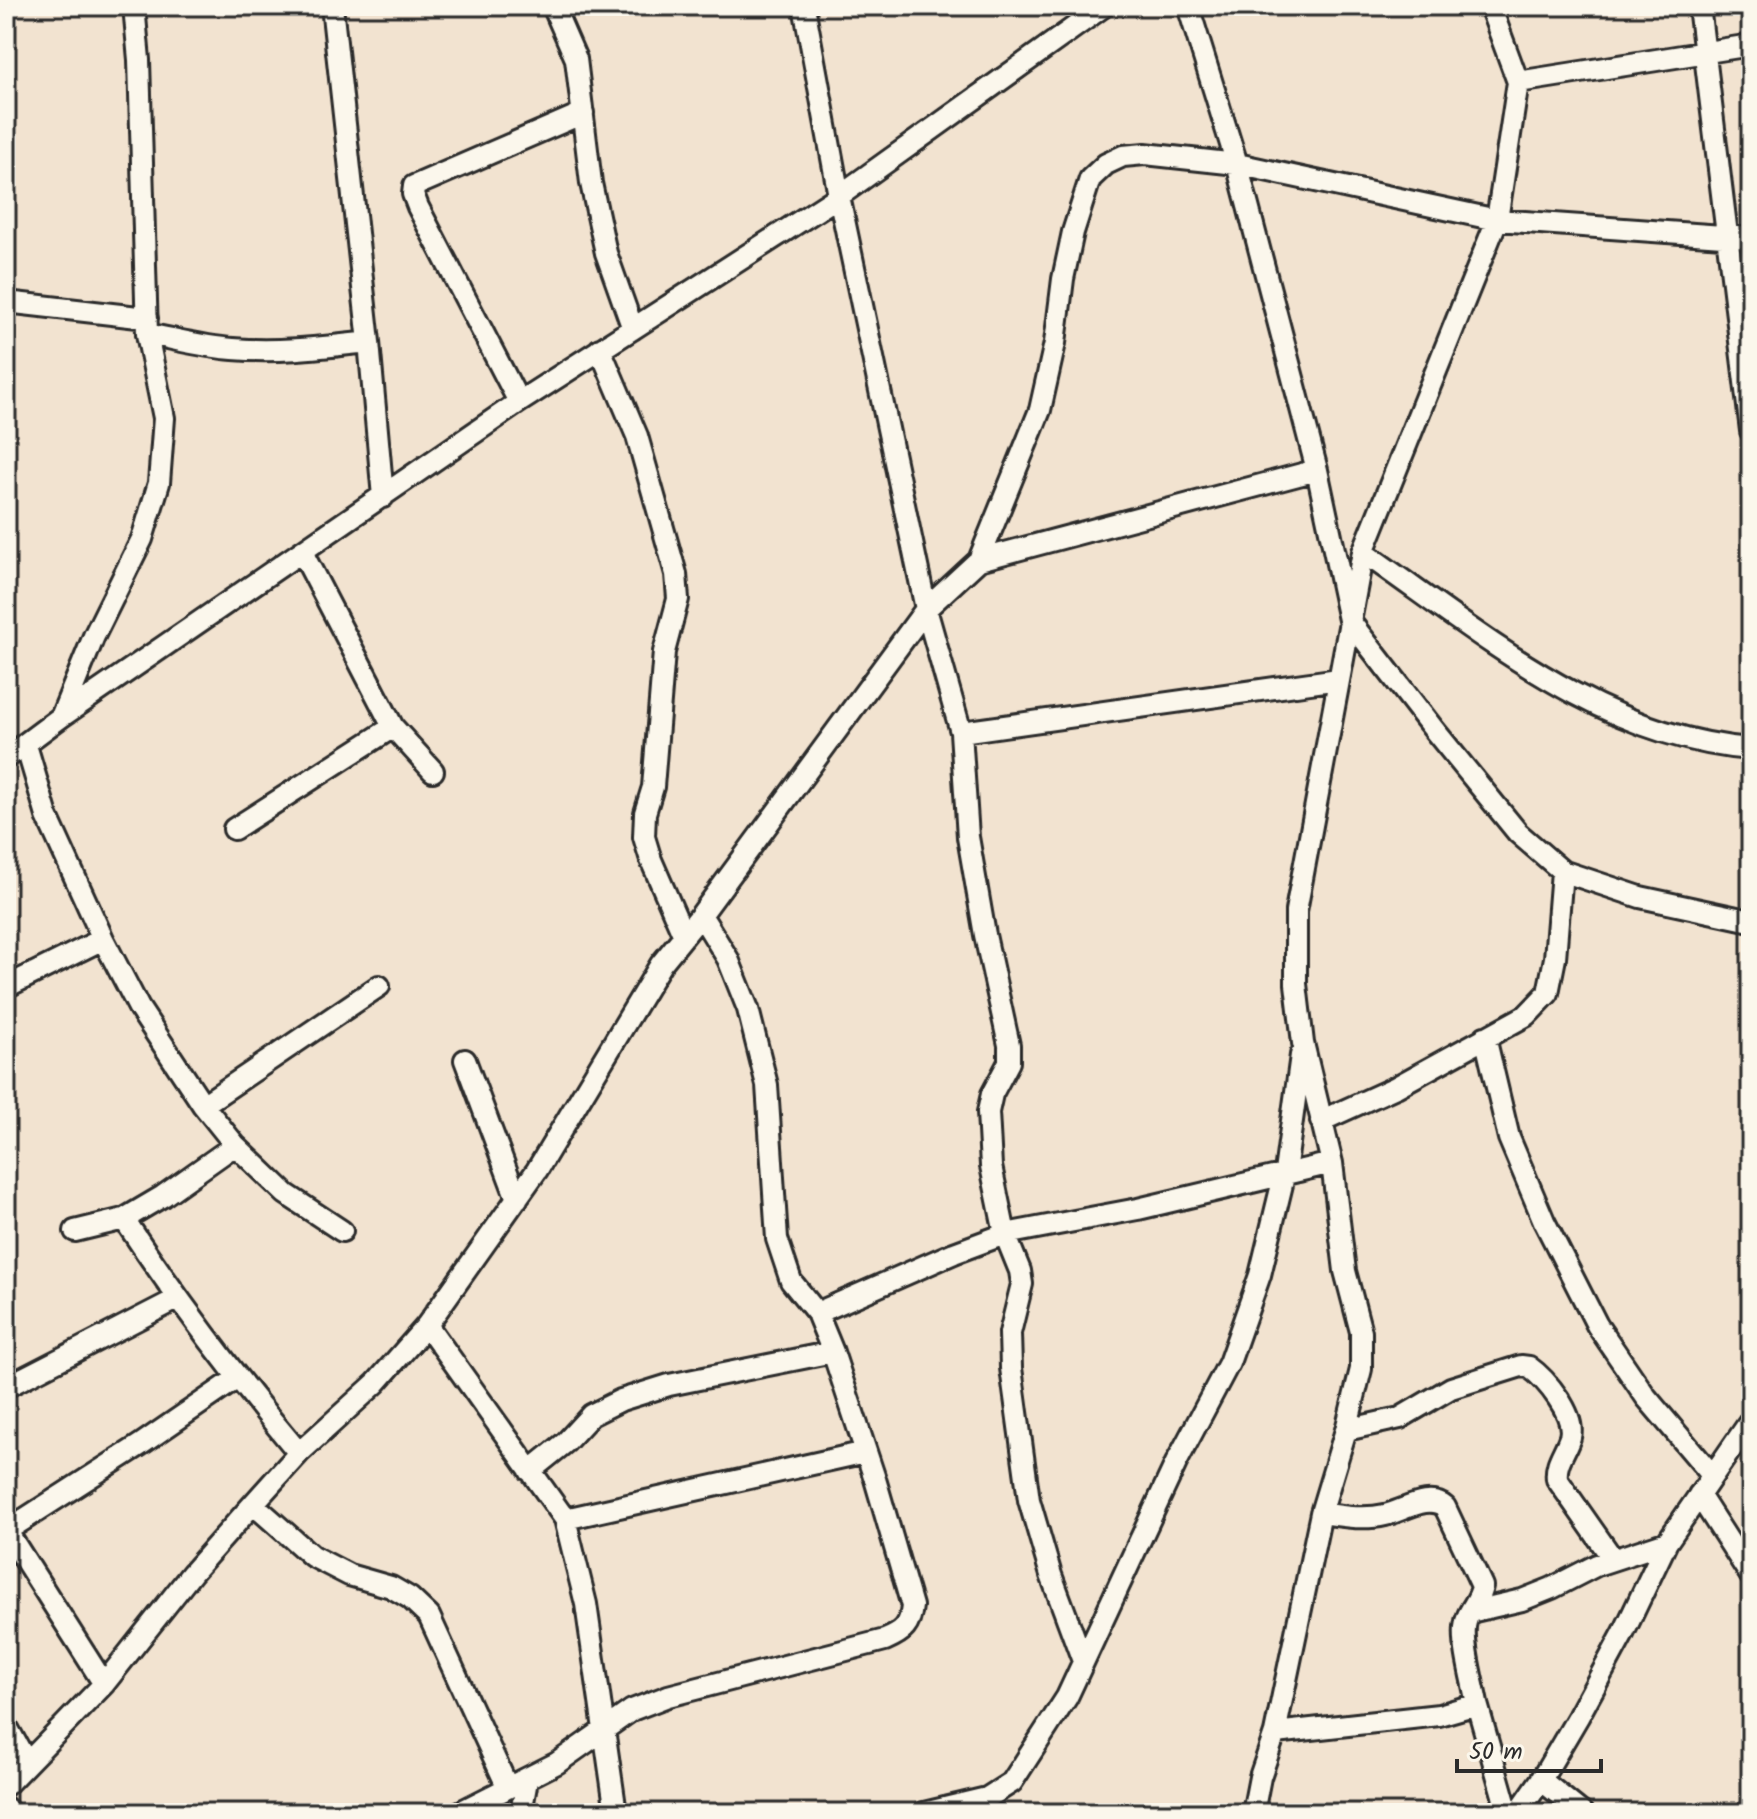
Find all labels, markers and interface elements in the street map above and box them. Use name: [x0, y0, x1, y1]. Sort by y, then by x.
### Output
scale bar: [1457, 1723, 1601, 1773]
text: 50 m: [1469, 1733, 1523, 1772]

